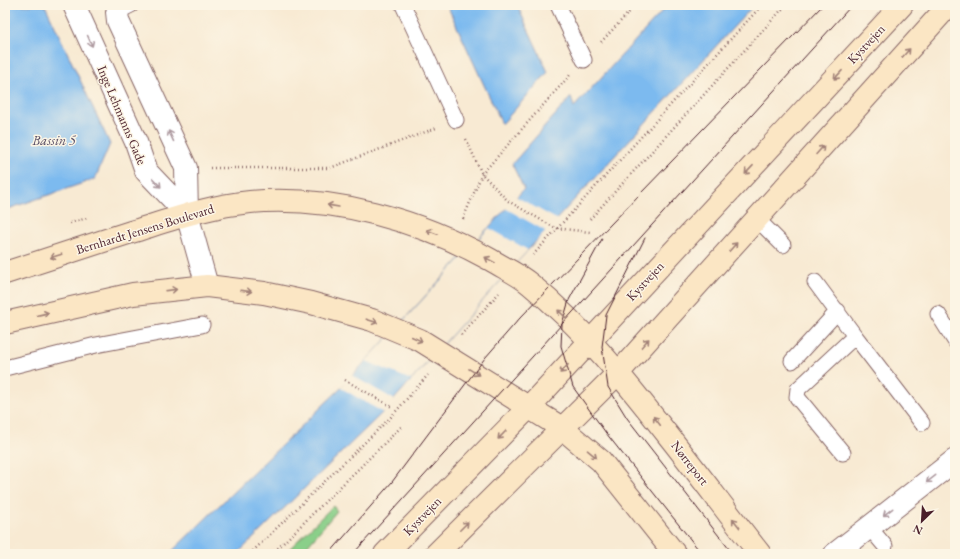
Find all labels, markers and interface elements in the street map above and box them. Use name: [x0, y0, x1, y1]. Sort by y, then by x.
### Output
street label: Kystvejen: [843, 21, 889, 67]
one-way arrow: [87, 34, 94, 46]
one-way arrow: [902, 48, 911, 58]
street label: Inge Lehmanns Gade: [93, 63, 151, 167]
one-way arrow: [833, 70, 842, 80]
water label: Bassin 5: [31, 131, 77, 149]
one-way arrow: [167, 131, 174, 143]
one-way arrow: [815, 145, 824, 156]
one-way arrow: [744, 165, 753, 175]
one-way arrow: [152, 177, 161, 187]
street label: Bernhardt Jensens Boulevard: [74, 200, 216, 258]
one-way arrow: [327, 202, 340, 210]
one-way arrow: [427, 228, 439, 236]
one-way arrow: [728, 241, 737, 252]
one-way arrow: [51, 252, 63, 260]
one-way arrow: [484, 256, 496, 264]
street label: Kystvejen: [622, 258, 668, 304]
one-way arrow: [164, 286, 177, 294]
one-way arrow: [239, 287, 252, 295]
one-way arrow: [557, 309, 567, 318]
one-way arrow: [36, 310, 49, 318]
one-way arrow: [366, 318, 379, 325]
one-way arrow: [411, 336, 423, 343]
one-way arrow: [640, 338, 650, 348]
one-way arrow: [559, 364, 568, 374]
one-way arrow: [468, 368, 479, 376]
one-way arrow: [652, 415, 661, 426]
one-way arrow: [497, 430, 507, 440]
street label: Nørreport: [667, 437, 713, 489]
one-way arrow: [586, 449, 597, 458]
one-way arrow: [926, 475, 937, 483]
street label: Kystvejen: [399, 493, 445, 539]
north arrow: [902, 501, 942, 541]
one-way arrow: [883, 508, 894, 516]
one-way arrow: [732, 518, 741, 529]
one-way arrow: [459, 521, 469, 531]
text: N: [911, 522, 925, 538]

